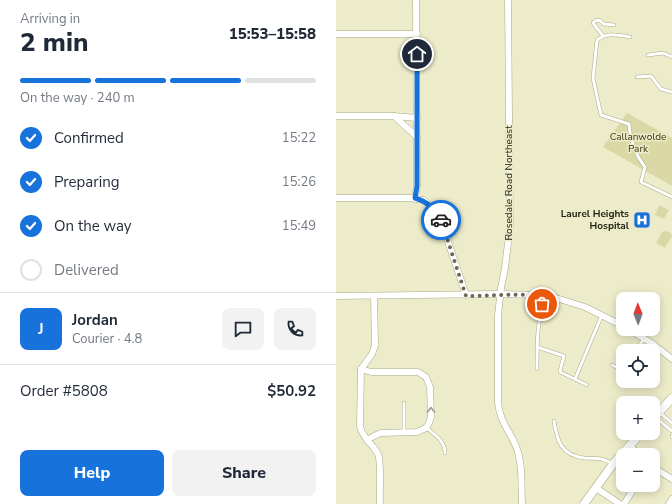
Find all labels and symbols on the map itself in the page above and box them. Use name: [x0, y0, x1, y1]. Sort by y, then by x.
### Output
pin: [400, 37, 434, 71]
street label: Rosedale Road Northeast: [502, 125, 516, 240]
park label: Callanwolde Park: [610, 130, 666, 156]
courier: [421, 200, 461, 240]
place label: Laurel Heights Hospital: [561, 207, 630, 233]
hospital icon: Laurel Heights Hospital: [632, 210, 652, 230]
pin: [525, 287, 559, 321]
north arrow: [616, 292, 660, 336]
one-way arrow: [427, 407, 435, 413]

